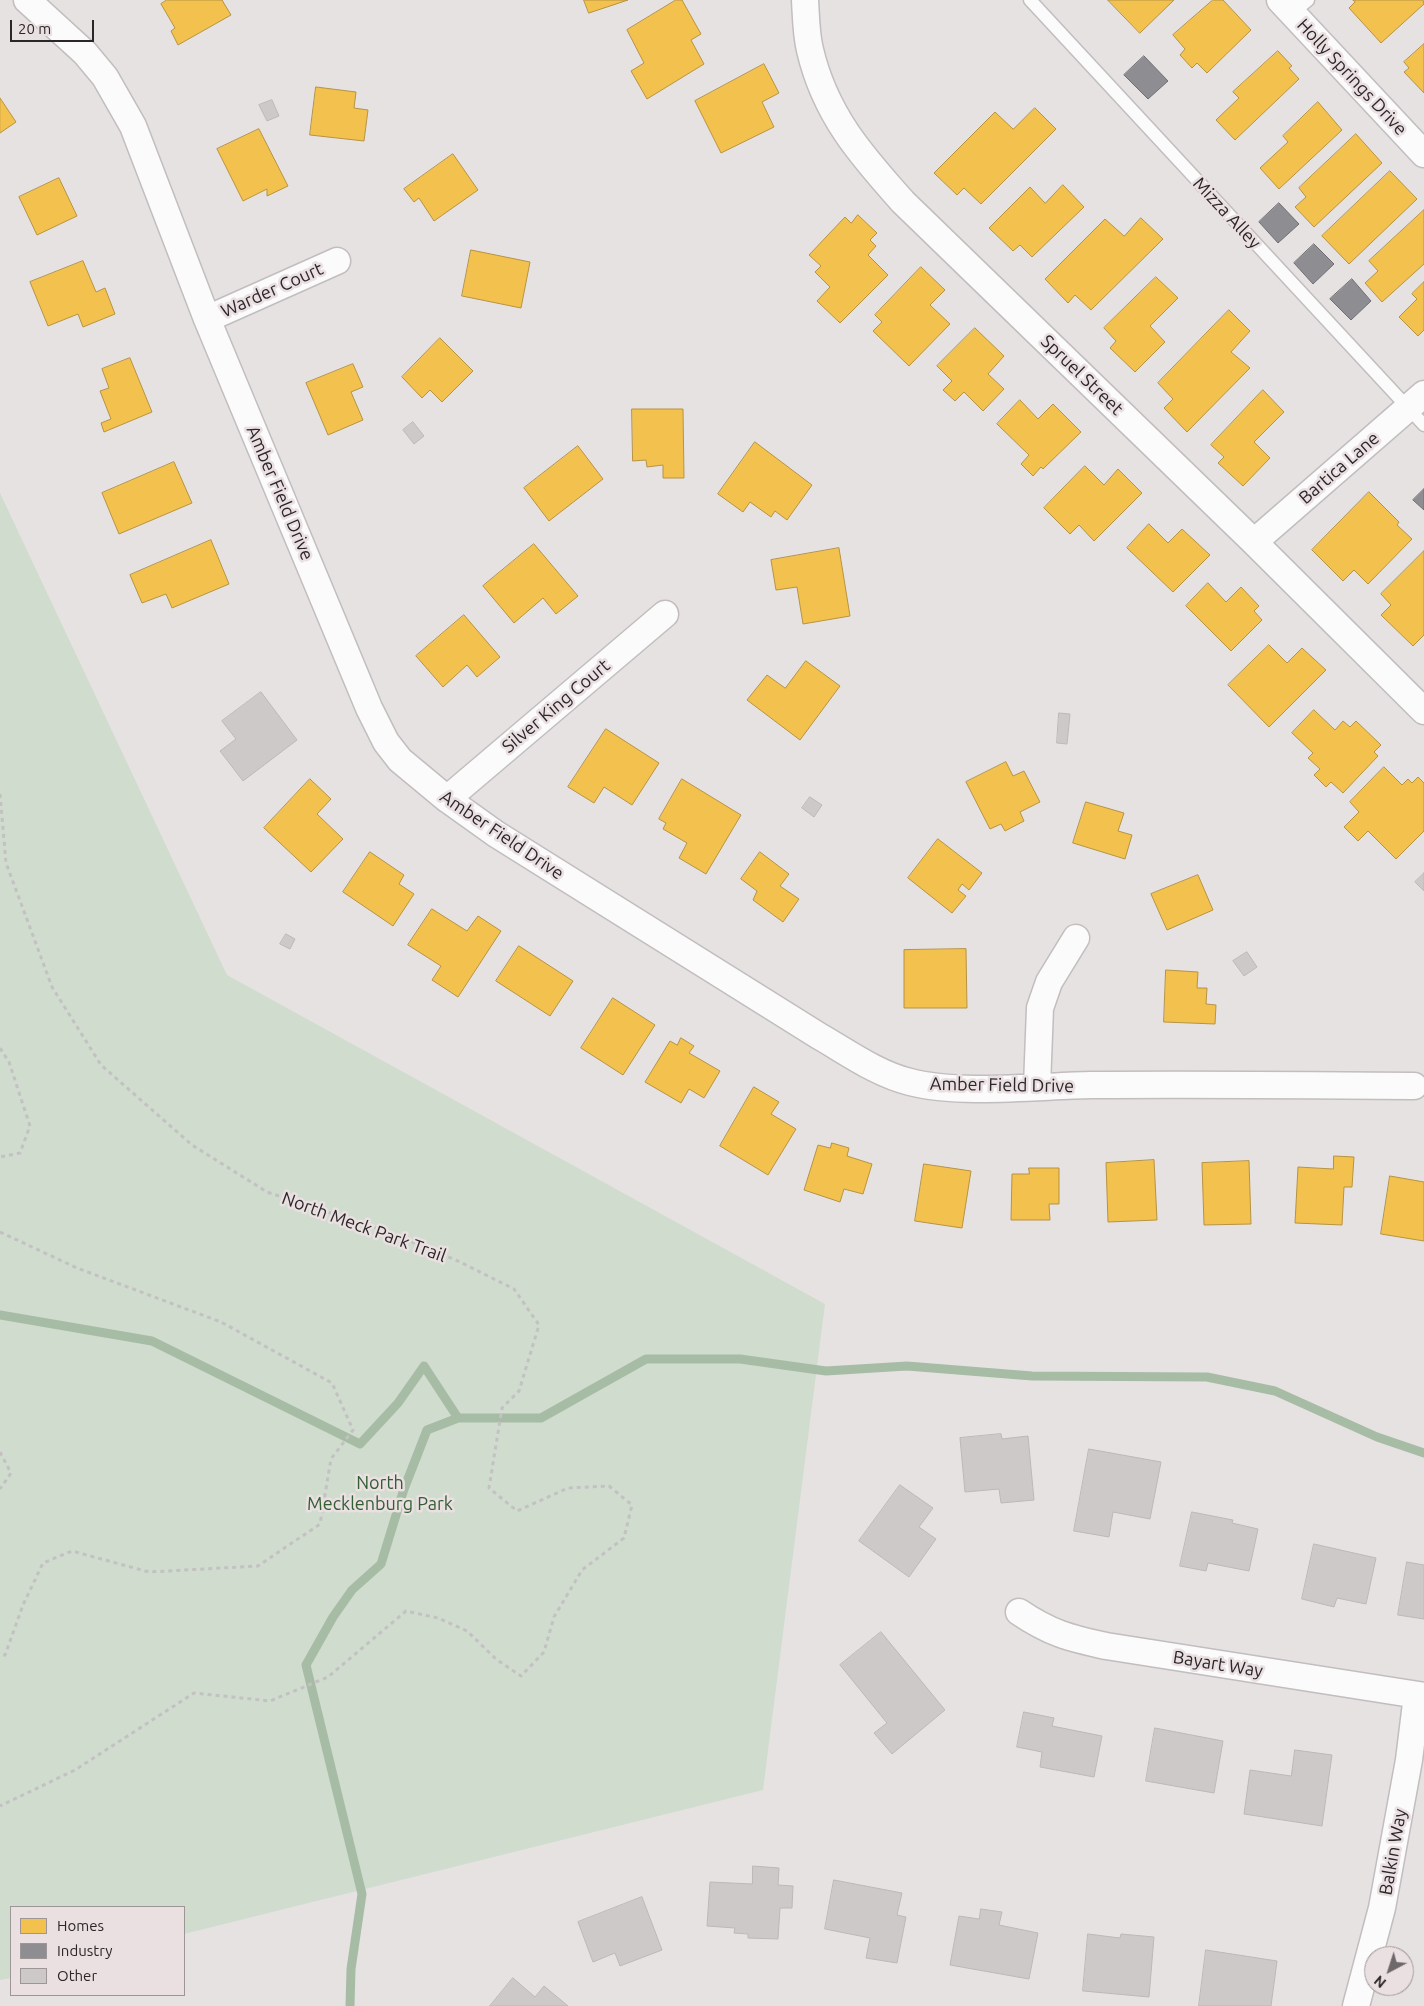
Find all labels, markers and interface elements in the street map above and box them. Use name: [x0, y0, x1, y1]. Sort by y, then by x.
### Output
scale bar: [12, 10, 96, 42]
street label: Holly Springs Drive: [1292, 14, 1412, 140]
text: 20 m: [18, 20, 51, 37]
street label: Mizza Alley: [1189, 173, 1265, 253]
street label: Warder Court: [218, 258, 326, 322]
street label: Spruel Street: [1036, 330, 1128, 420]
street label: Amber Field Drive: [242, 422, 318, 564]
street label: Bartica Lane: [1294, 427, 1384, 509]
street label: Silver King Court: [498, 655, 614, 757]
street label: Amber Field Drive: [436, 786, 568, 884]
street label: Amber Field Drive: [930, 1073, 1074, 1097]
street label: North Meck Park Trail: [279, 1187, 449, 1267]
park label: North Mecklenburg Park: [307, 1472, 453, 1515]
street label: Bayart Way: [1171, 1646, 1265, 1682]
street label: Balkin Way: [1375, 1807, 1411, 1897]
legend: [10, 1906, 185, 1996]
text: Homes: [57, 1917, 104, 1934]
text: Industry: [57, 1942, 112, 1959]
north arrow: [1364, 1946, 1414, 1996]
text: Other: [57, 1967, 97, 1984]
text: N: [1371, 1972, 1389, 1991]

